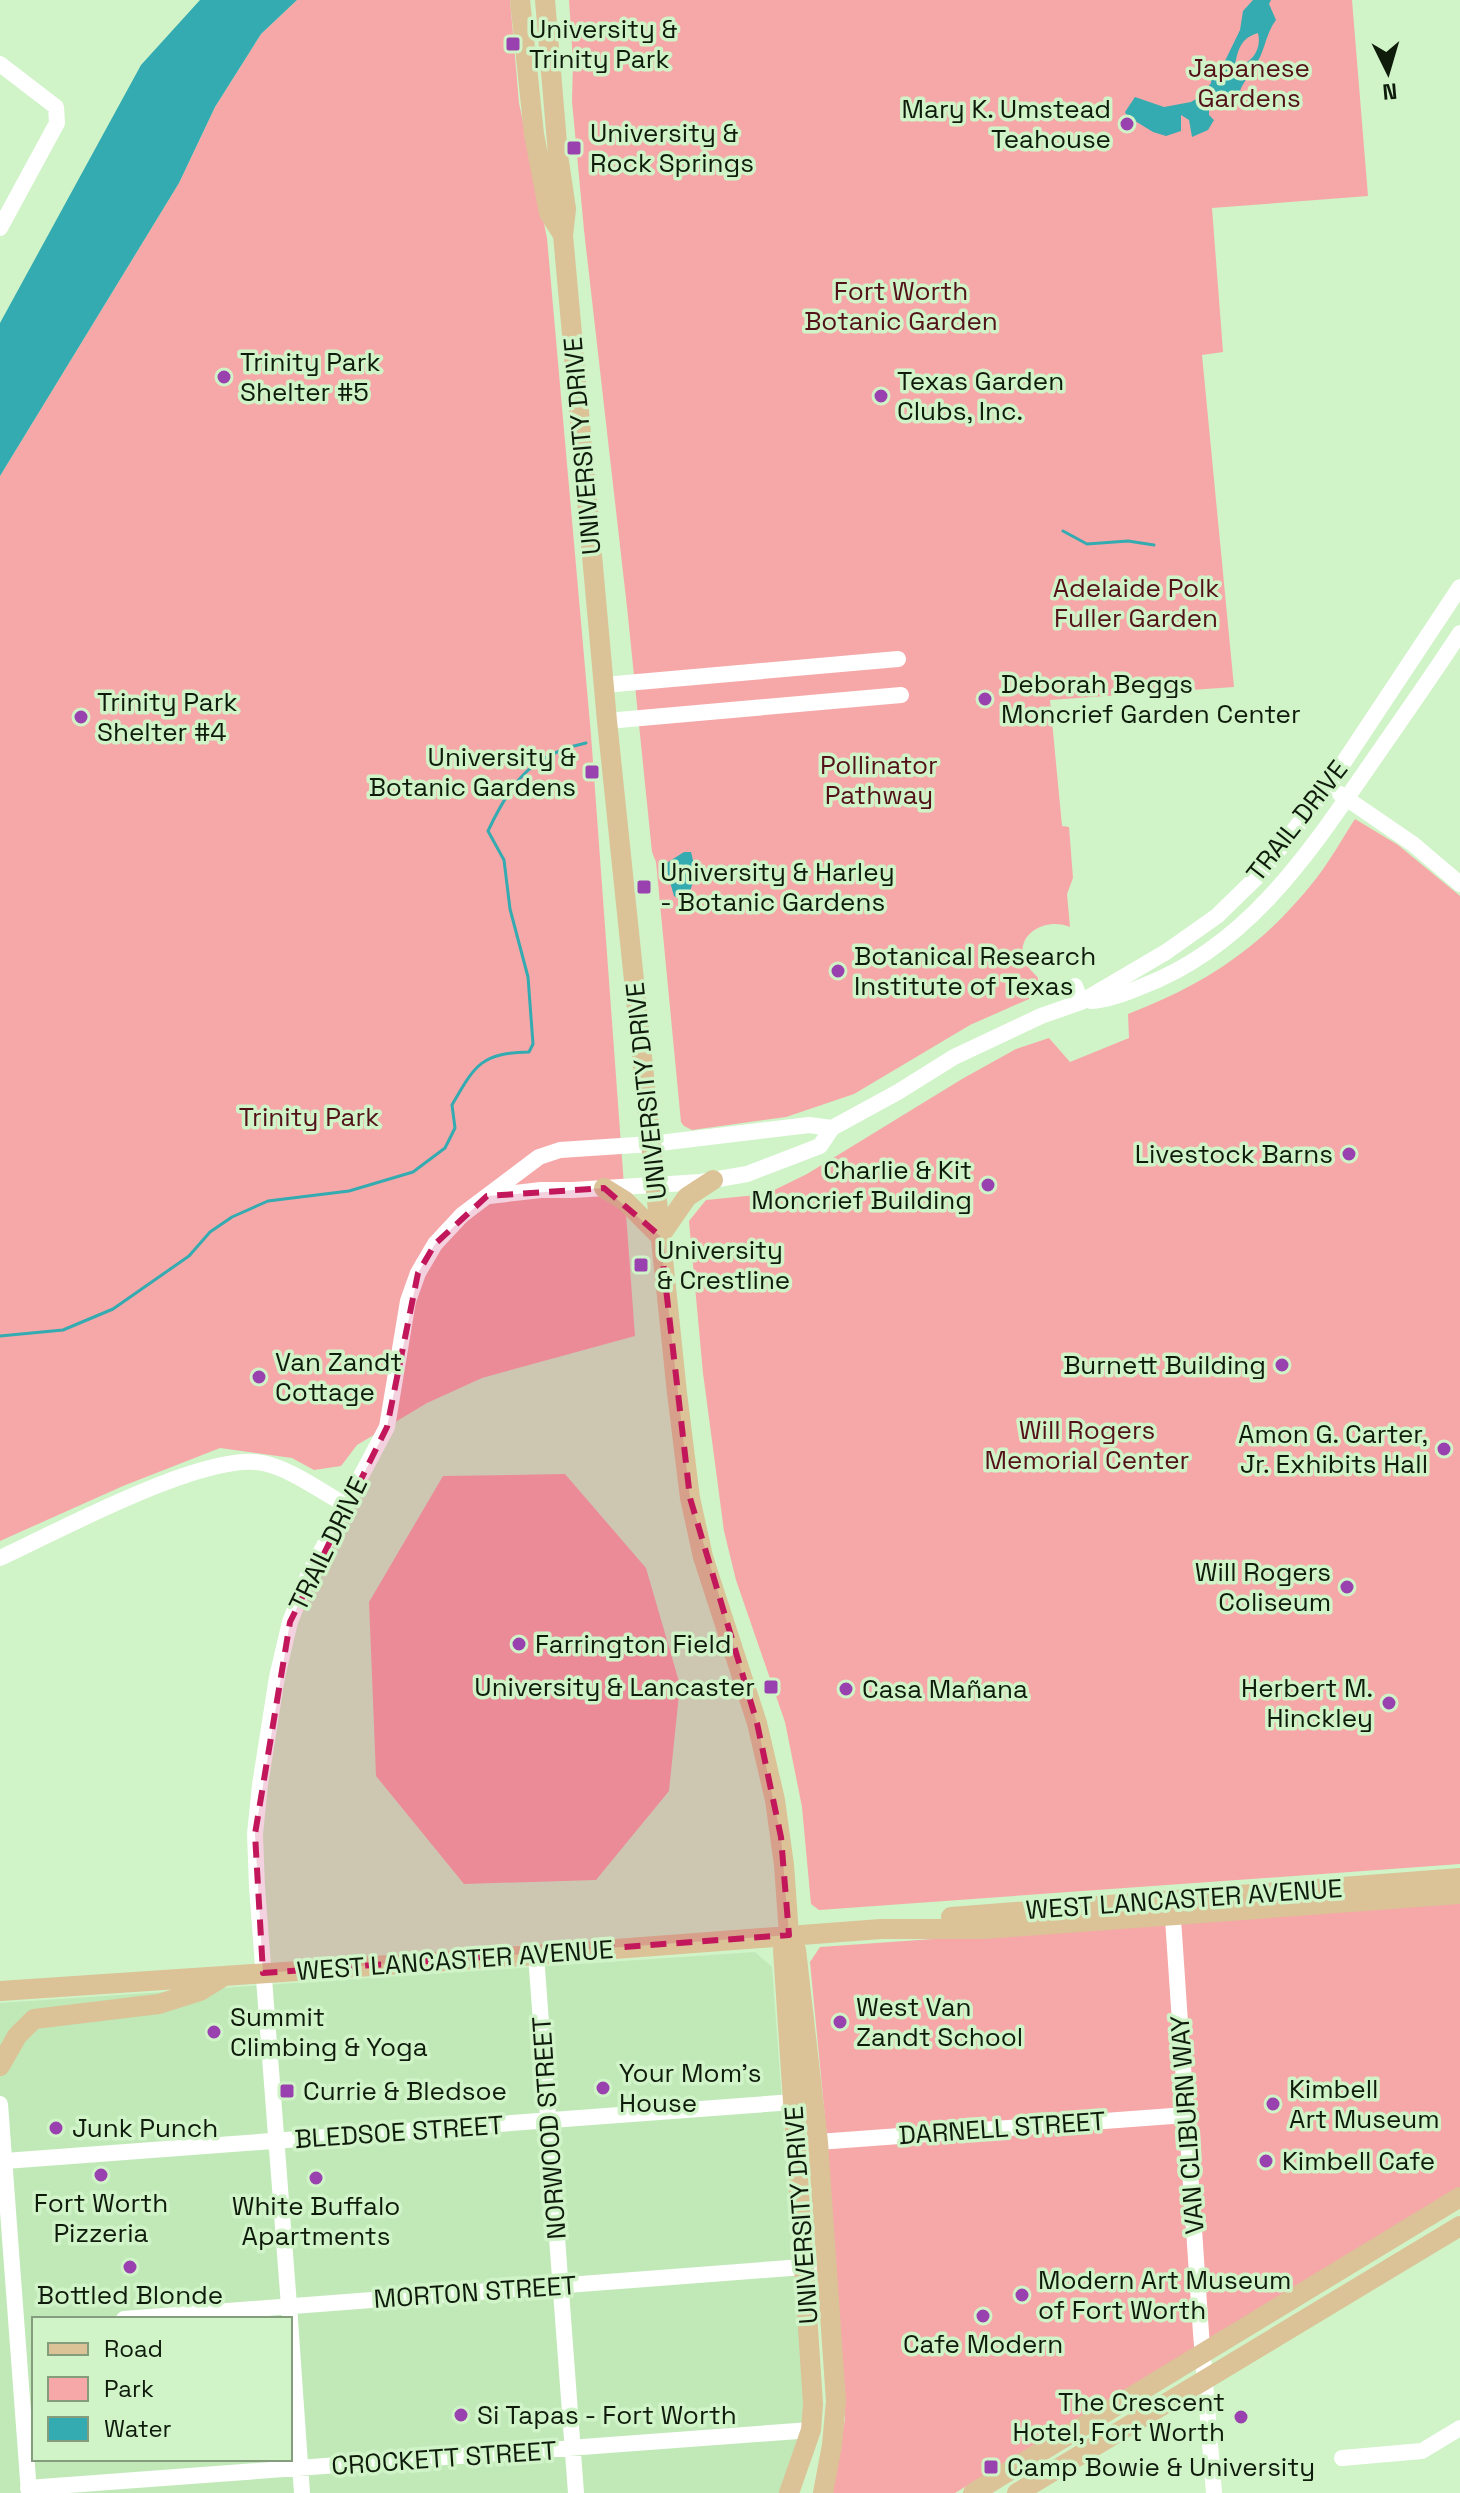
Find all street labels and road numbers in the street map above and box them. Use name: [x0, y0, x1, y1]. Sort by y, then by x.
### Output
street label: UNIVERSITY DRIVE: [556, 336, 608, 556]
street label: TRAIL DRIVE: [1239, 753, 1355, 889]
street label: UNIVERSITY DRIVE: [618, 981, 674, 1201]
street label: TRAIL DRIVE: [281, 1471, 375, 1617]
street label: WEST LANCASTER AVENUE: [1025, 1871, 1343, 1927]
street label: WEST LANCASTER AVENUE: [296, 1932, 614, 1988]
street label: VAN CLIBURN WAY: [1162, 2014, 1212, 2236]
street label: NORWOOD STREET: [524, 2016, 574, 2240]
street label: DARNELL STREET: [897, 2104, 1107, 2152]
street label: UNIVERSITY DRIVE: [776, 2105, 826, 2325]
street label: BLEDSOE STREET: [293, 2108, 505, 2156]
street label: MORTON STREET: [372, 2268, 578, 2316]
street label: CROCKETT STREET: [330, 2433, 558, 2483]

